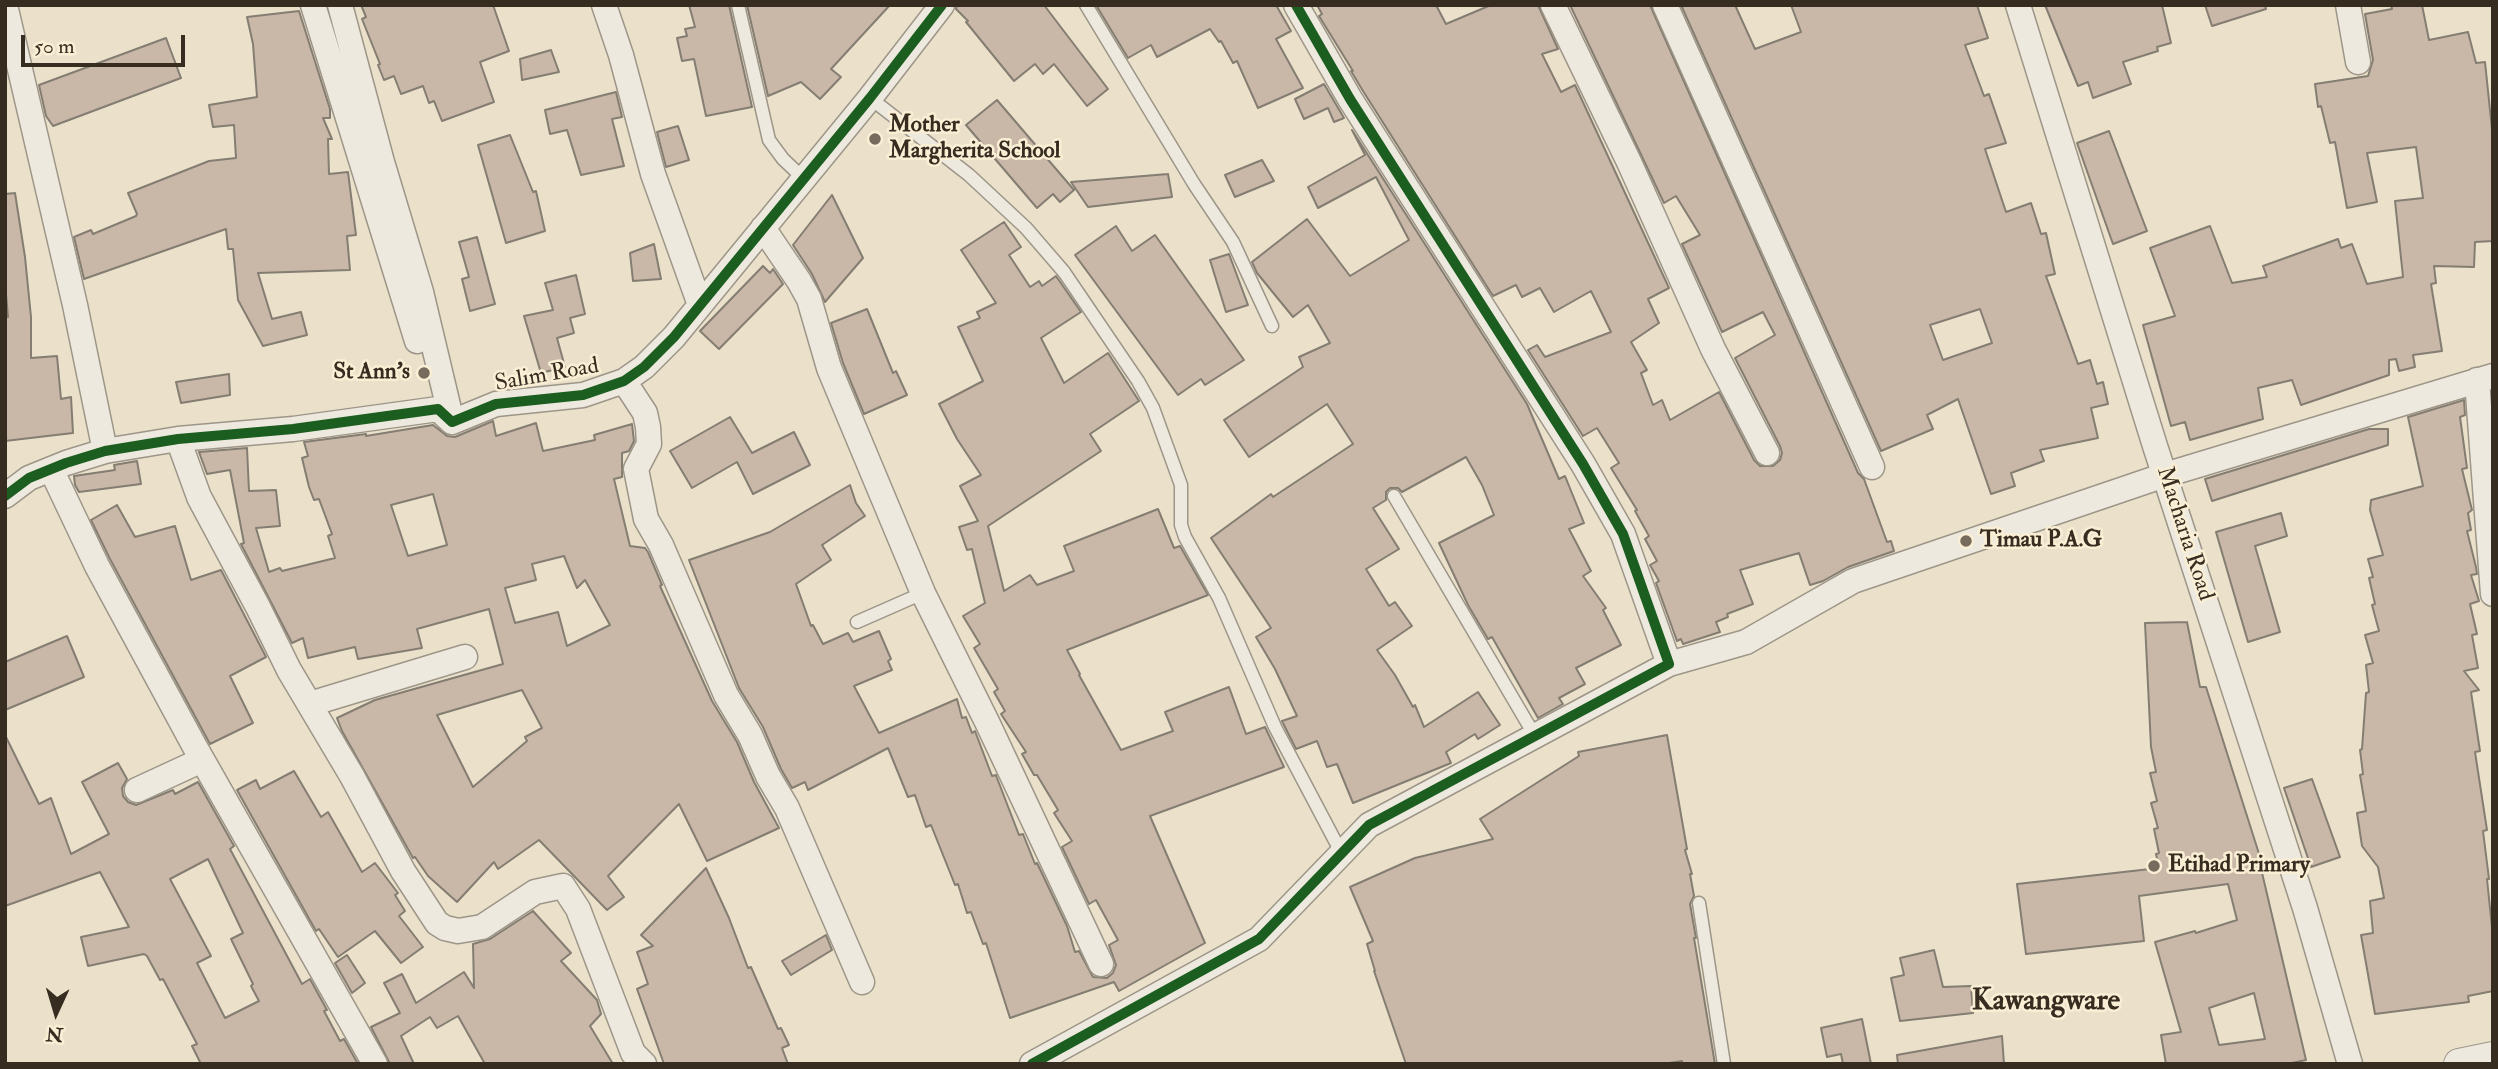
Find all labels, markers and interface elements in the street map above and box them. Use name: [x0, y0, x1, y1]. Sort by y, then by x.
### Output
scale bar: [24, 21, 189, 65]
text: 50 m: [34, 33, 75, 60]
place label: Mother Margherita School: [889, 112, 1060, 166]
marker: Mother Margherita School: [867, 131, 883, 147]
street label: Salim Road: [493, 353, 601, 399]
place label: St Ann's: [333, 359, 410, 387]
marker: St Ann's: [416, 365, 432, 381]
street label: Macharia Road: [2149, 463, 2219, 605]
place label: Timau P.A.G: [1980, 527, 2102, 555]
marker: Timau P.A.G: [1958, 533, 1974, 549]
place label: Etihad Primary: [2168, 852, 2310, 880]
marker: Etihad Primary: [2146, 858, 2162, 874]
north arrow: [21, 978, 91, 1048]
district label: Kawangware: [1972, 985, 2120, 1021]
text: N: [45, 1021, 64, 1047]

